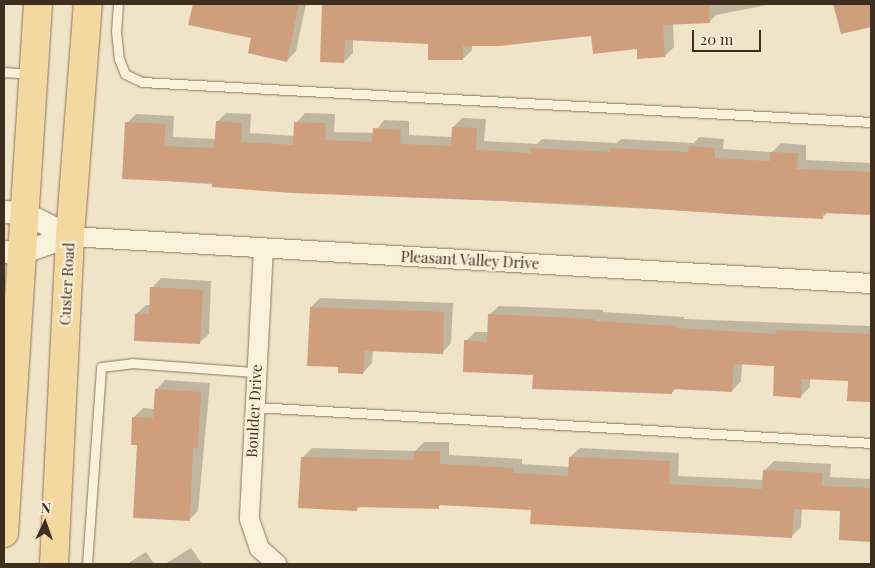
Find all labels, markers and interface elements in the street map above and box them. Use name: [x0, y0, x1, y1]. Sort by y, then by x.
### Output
scale bar: [695, 20, 764, 52]
text: 20 m: [700, 29, 733, 49]
street label: Custer Road: [56, 242, 78, 326]
street label: Pleasant Valley Drive: [400, 247, 540, 273]
street label: Boulder Drive: [243, 364, 265, 458]
north arrow: [20, 498, 70, 548]
text: N: [40, 498, 51, 517]

